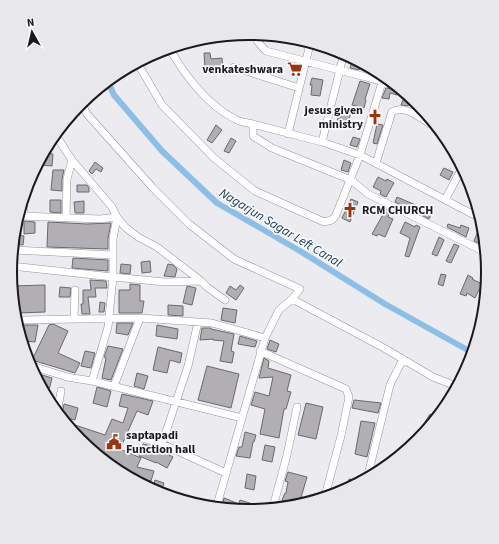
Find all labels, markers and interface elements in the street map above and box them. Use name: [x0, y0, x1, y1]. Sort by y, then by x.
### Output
north arrow: [12, 12, 52, 52]
text: N: [26, 15, 35, 31]
supermarket icon: venkateshwara: [286, 60, 304, 78]
place label: venkateshwara: [202, 61, 283, 78]
place label: jesus given ministry: [304, 102, 364, 133]
church icon: jesus given ministry: [366, 108, 384, 126]
water label: Nagarjun Sagar Left Canal: [216, 184, 346, 272]
church icon: RCM CHURCH: [341, 201, 359, 219]
place label: RCM CHURCH: [362, 202, 433, 219]
place label: saptapadi Function hall: [126, 427, 196, 458]
public building icon: saptapadi Function hall: [105, 433, 123, 451]

